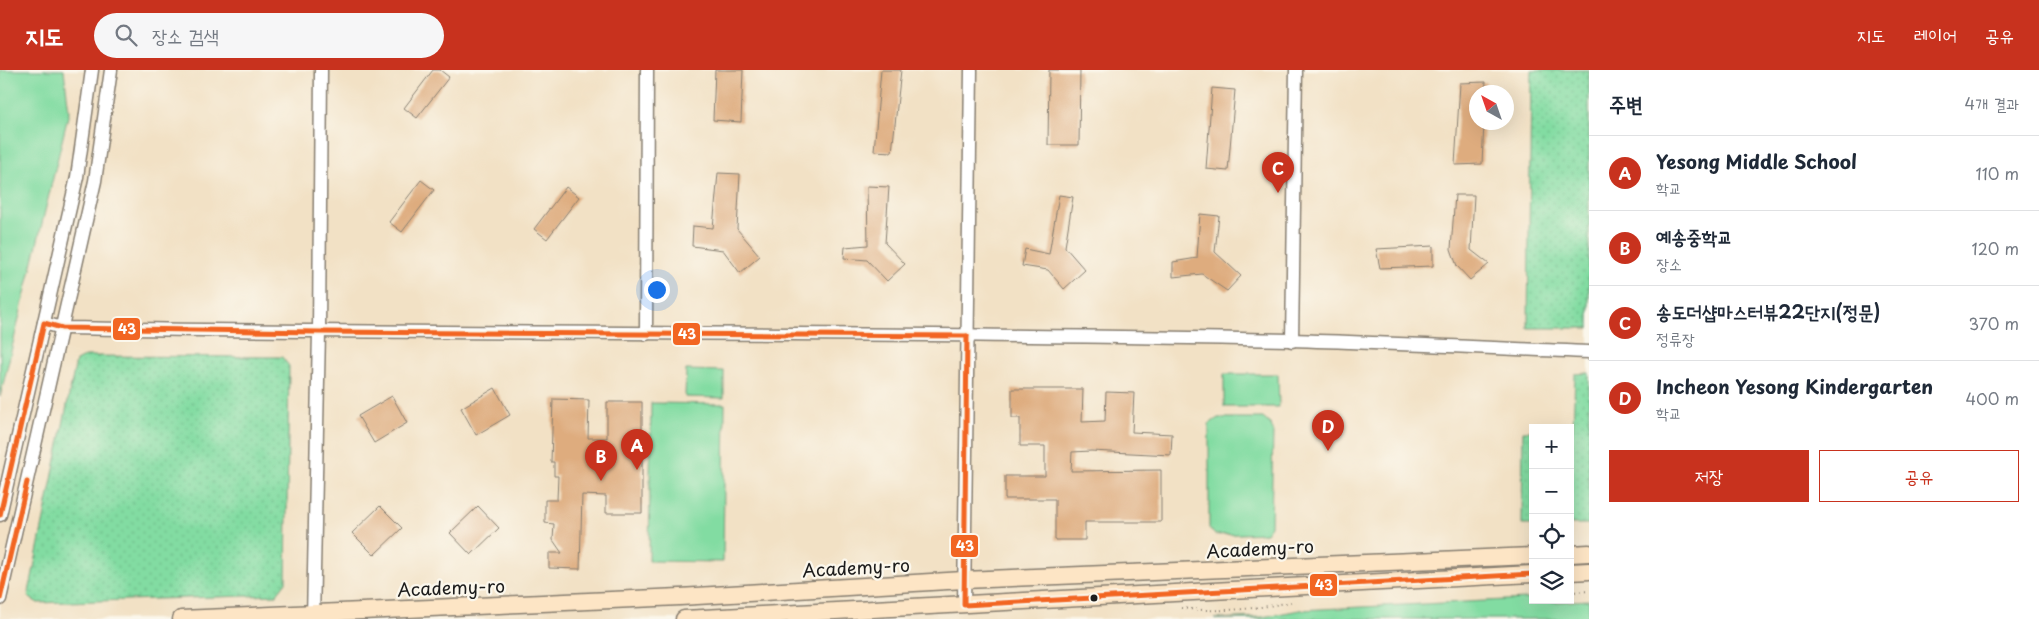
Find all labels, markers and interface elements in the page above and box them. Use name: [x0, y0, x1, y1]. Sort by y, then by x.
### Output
search box: [94, 13, 444, 58]
text: 지도: [25, 17, 64, 53]
icon: search: [112, 21, 140, 49]
text: 장소 검색: [152, 21, 219, 49]
text: 지도: [1857, 21, 1886, 48]
text: 레이어: [1914, 21, 1957, 48]
text: 공유: [1985, 21, 2014, 48]
north arrow: [1469, 85, 1514, 130]
text: 주변: [1609, 87, 1643, 119]
text: 4개 결과: [1965, 91, 2019, 115]
text: Yesong Middle School: [1656, 147, 1857, 175]
pin: C: [1262, 152, 1294, 193]
text: A: [1619, 161, 1631, 185]
text: 110 m: [1976, 161, 2019, 185]
text: 학교: [1656, 175, 1682, 199]
text: 예송중학교: [1656, 222, 1732, 250]
text: B: [1620, 236, 1630, 260]
text: 120 m: [1972, 236, 2019, 260]
text: 장소: [1656, 251, 1682, 275]
your location: [644, 277, 670, 303]
text: 송도더샵마스터뷰22단지(정문): [1656, 297, 1881, 325]
text: C: [1619, 311, 1631, 335]
text: 370 m: [1969, 311, 2019, 335]
line badge: 43: [112, 317, 141, 341]
text: 43: [118, 318, 136, 339]
line badge: 43: [672, 322, 701, 346]
text: 43: [678, 323, 696, 344]
text: 정류장: [1656, 326, 1695, 350]
text: Incheon Yesong Kindergarten: [1656, 372, 1933, 400]
text: D: [1619, 386, 1631, 410]
text: 400 m: [1966, 386, 2019, 410]
text: 학교: [1656, 400, 1682, 424]
pin: D: [1312, 410, 1344, 451]
map controls: [1529, 424, 1574, 604]
button: +: [1529, 424, 1574, 469]
pin: A: [621, 429, 653, 470]
pin: B: [585, 440, 617, 481]
button: 저장: [1609, 450, 1809, 502]
button: 공유: [1819, 450, 2019, 502]
button: −: [1529, 469, 1574, 514]
button: locate: [1529, 514, 1574, 559]
street label: Academy-ro: [1205, 532, 1315, 564]
line badge: 43: [950, 534, 979, 558]
text: 43: [956, 535, 974, 556]
street label: Academy-ro: [801, 551, 911, 583]
button: layers: [1529, 559, 1574, 604]
street label: Academy-ro: [397, 572, 505, 602]
line badge: 43: [1309, 573, 1338, 597]
text: 43: [1315, 574, 1333, 595]
unlabelled marker: [1089, 593, 1099, 603]

